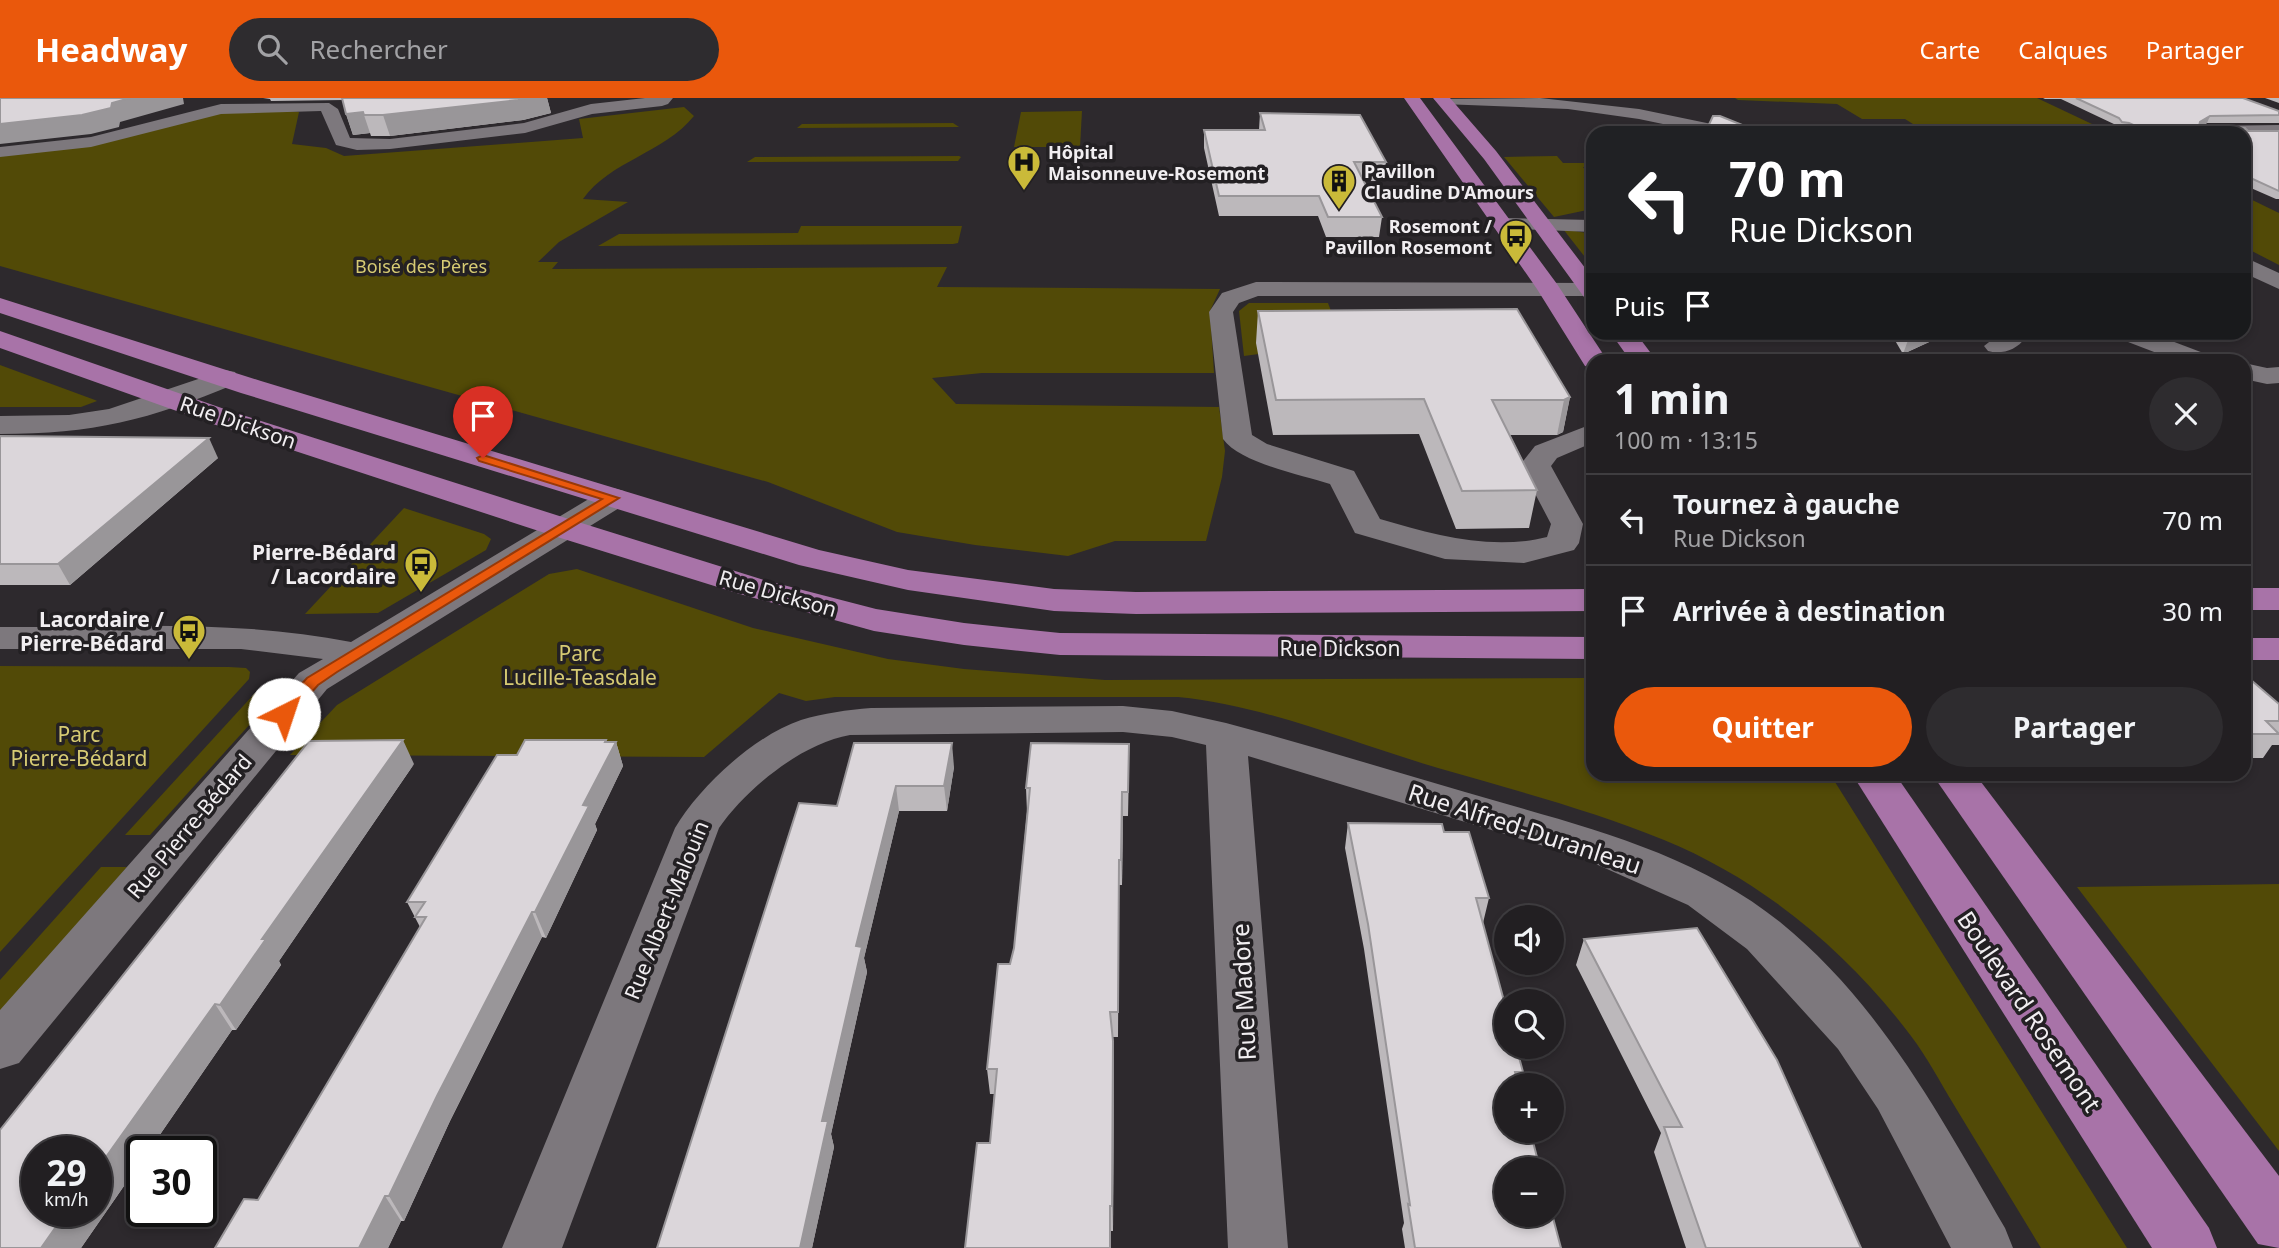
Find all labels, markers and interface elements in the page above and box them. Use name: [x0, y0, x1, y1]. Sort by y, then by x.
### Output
search box: [229, 18, 719, 81]
text: Headway: [35, 27, 187, 72]
icon: search: [253, 30, 291, 68]
text: Rechercher: [309, 31, 448, 67]
text: Carte: [1920, 33, 1980, 66]
text: Calques: [2018, 33, 2108, 66]
text: Partager: [2146, 33, 2244, 66]
place label: Hôpital Maisonneuve-Rosemont: [1048, 140, 1265, 185]
hospital icon: Hôpital Maisonneuve-Rosemont: [1005, 143, 1043, 192]
text: 70 m: [1729, 145, 1846, 211]
icon: left: [1614, 154, 1705, 245]
place label: Pavillon Claudine D'Amours: [1364, 159, 1534, 204]
building icon: Pavillon Claudine D'Amours: [1320, 162, 1358, 211]
text: Rue Dickson: [1729, 208, 1914, 251]
place label: Rosemont / Pavillon Rosemont: [1325, 214, 1493, 259]
bus stop icon: Rosemont / Pavillon Rosemont: [1497, 217, 1535, 266]
park label: Boisé des Pères: [355, 254, 487, 278]
icon: arrive: [1679, 287, 1717, 325]
text: Puis: [1614, 288, 1665, 324]
text: 1 min: [1614, 369, 1730, 426]
button: close: [2149, 377, 2223, 451]
pin: [453, 386, 513, 458]
street label: Rue Dickson: [176, 389, 300, 455]
icon: arrive: [464, 397, 502, 435]
text: 100 m · 13:15: [1614, 424, 1758, 456]
text: Tournez à gauche: [1673, 486, 1900, 522]
icon: left: [1614, 501, 1652, 539]
text: 70 m: [2162, 502, 2223, 538]
text: Rue Dickson: [1673, 522, 1806, 554]
place label: Pierre-Bédard / Lacordaire: [252, 538, 396, 590]
bus stop icon: Pierre-Bédard / Lacordaire: [402, 545, 440, 594]
street label: Rue Dickson: [716, 563, 840, 623]
icon: arrive: [1614, 592, 1652, 630]
text: Arrivée à destination: [1673, 593, 1946, 629]
text: 30 m: [2162, 593, 2223, 629]
place label: Lacordaire / Pierre-Bédard: [20, 605, 164, 657]
bus stop icon: Lacordaire / Pierre-Bédard: [170, 612, 208, 661]
street label: Rue Dickson: [1279, 634, 1401, 662]
park label: Parc Lucille-Teasdale: [503, 639, 657, 691]
position arrow: [247, 677, 321, 751]
button: Quitter: [1614, 687, 1912, 767]
button: Partager: [1926, 687, 2223, 767]
park label: Parc Pierre-Bédard: [11, 720, 147, 772]
street label: Rue Pierre-Bédard: [120, 748, 258, 904]
street label: Rue Alfred-Duranleau: [1404, 775, 1646, 881]
street label: Rue Albert-Malouin: [617, 817, 715, 1003]
street label: Boulevard Rosemont: [1951, 904, 2110, 1118]
map controls: [1494, 905, 1564, 1227]
button: sound: [1494, 905, 1564, 975]
street label: Rue Madore: [1223, 923, 1263, 1061]
button: search: [1494, 989, 1564, 1059]
button: +: [1494, 1073, 1564, 1143]
speed limit sign: 30: [126, 1136, 217, 1227]
text: 29: [46, 1149, 87, 1196]
button: −: [1494, 1157, 1564, 1227]
text: km/h: [44, 1187, 89, 1211]

